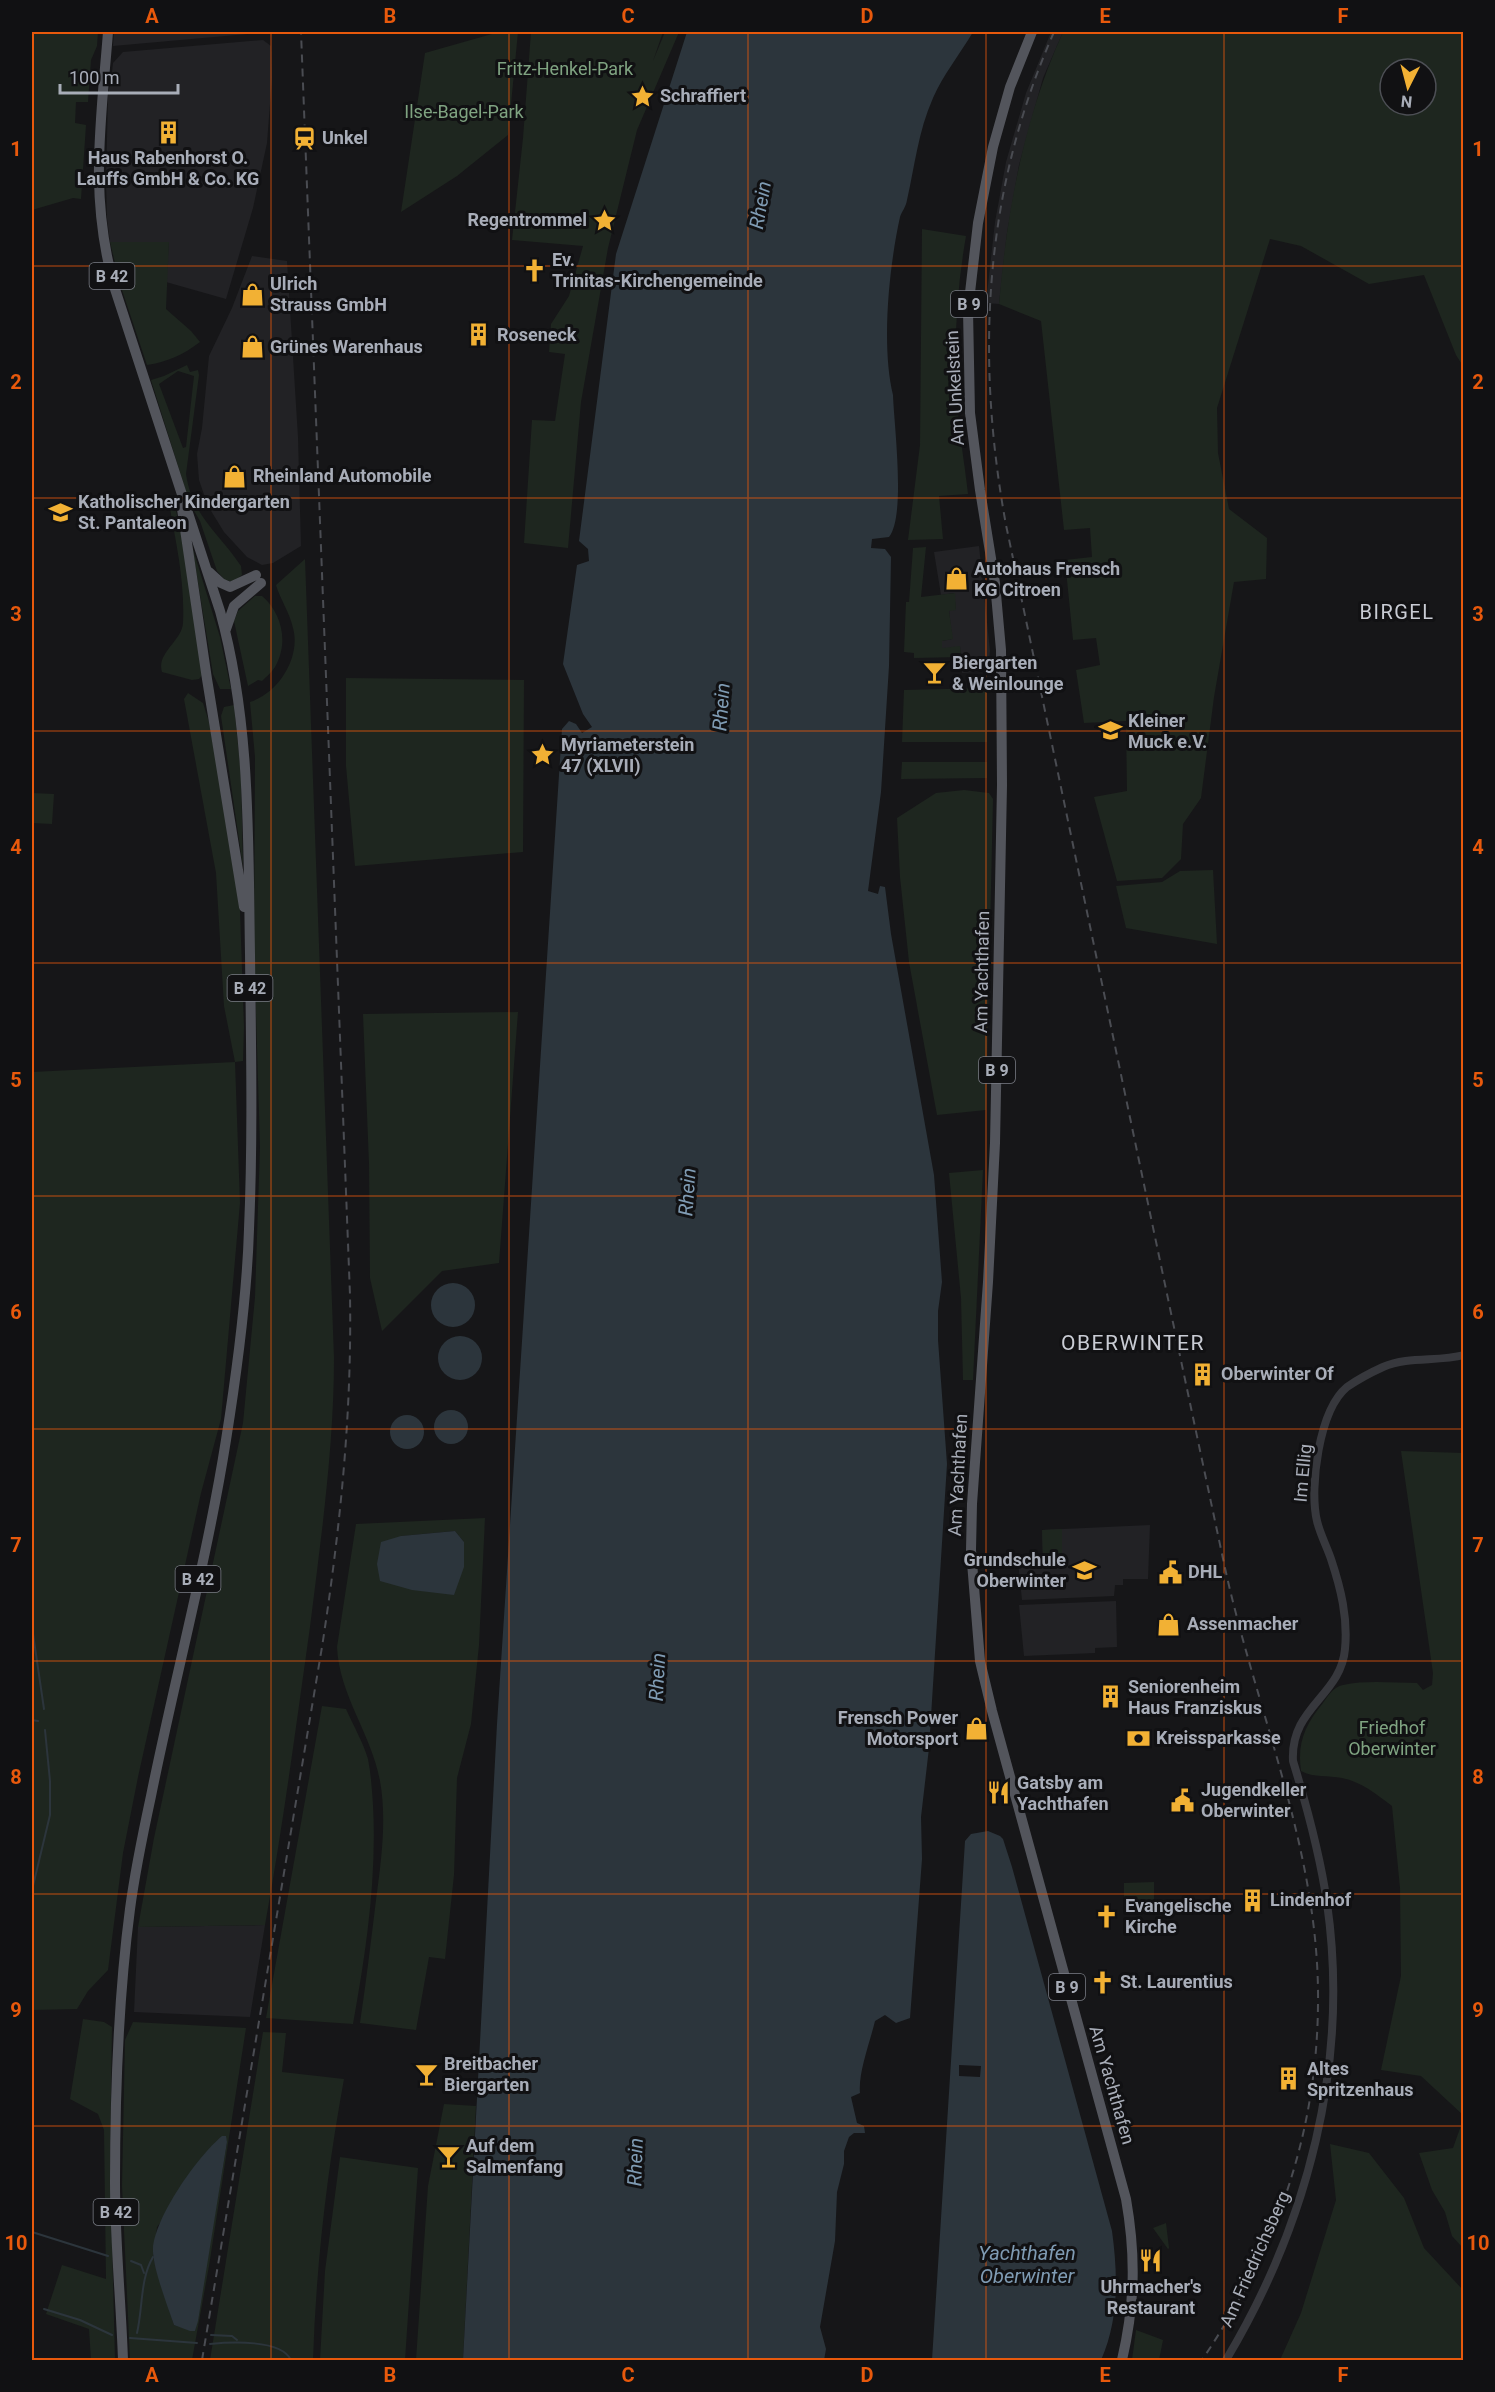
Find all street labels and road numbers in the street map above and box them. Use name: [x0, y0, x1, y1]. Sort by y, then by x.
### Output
road number: B 42: [90, 263, 134, 289]
road number: B 9: [951, 291, 987, 317]
street label: Am Unkelstein: [941, 330, 968, 446]
street label: Am Yachthafen: [970, 911, 993, 1033]
road number: B 42: [228, 975, 272, 1001]
road number: B 9: [979, 1057, 1015, 1083]
street label: Am Yachthafen: [944, 1413, 971, 1537]
street label: Im Ellig: [1289, 1443, 1316, 1503]
road number: B 42: [176, 1566, 220, 1592]
road number: B 9: [1049, 1974, 1085, 2000]
street label: Am Yachthafen: [1086, 2023, 1139, 2147]
street label: Am Friedrichsberg: [1215, 2188, 1294, 2330]
road number: B 42: [94, 2199, 138, 2225]

